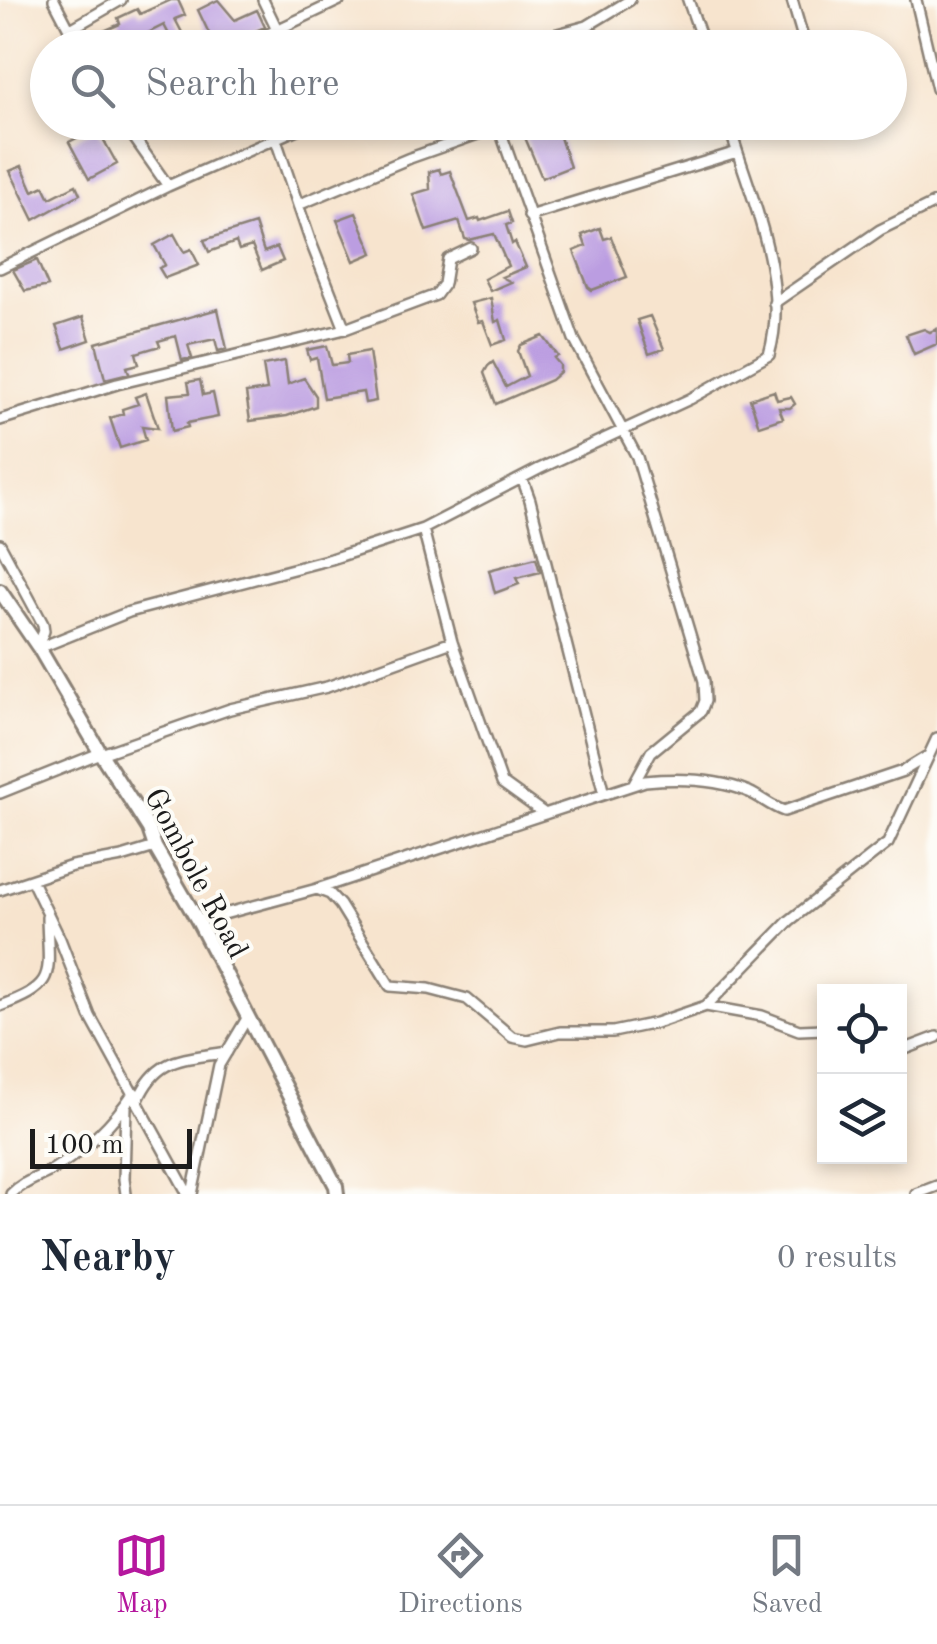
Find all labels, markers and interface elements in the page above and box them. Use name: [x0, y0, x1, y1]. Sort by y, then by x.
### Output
search box: [30, 30, 907, 140]
icon: search: [65, 58, 120, 113]
text: Search here: [145, 66, 340, 104]
street label: Gombole Road: [138, 784, 253, 964]
map controls: [817, 984, 907, 1164]
button: locate: [817, 984, 907, 1074]
button: layers: [817, 1074, 907, 1164]
scale bar: [30, 1124, 192, 1168]
text: 100 m: [45, 1132, 124, 1160]
text: Nearby: [40, 1238, 176, 1280]
text: 0 results: [777, 1243, 897, 1275]
tab: Map: [114, 1528, 169, 1623]
tab: Directions: [398, 1528, 523, 1623]
tab: Saved: [751, 1528, 823, 1623]

